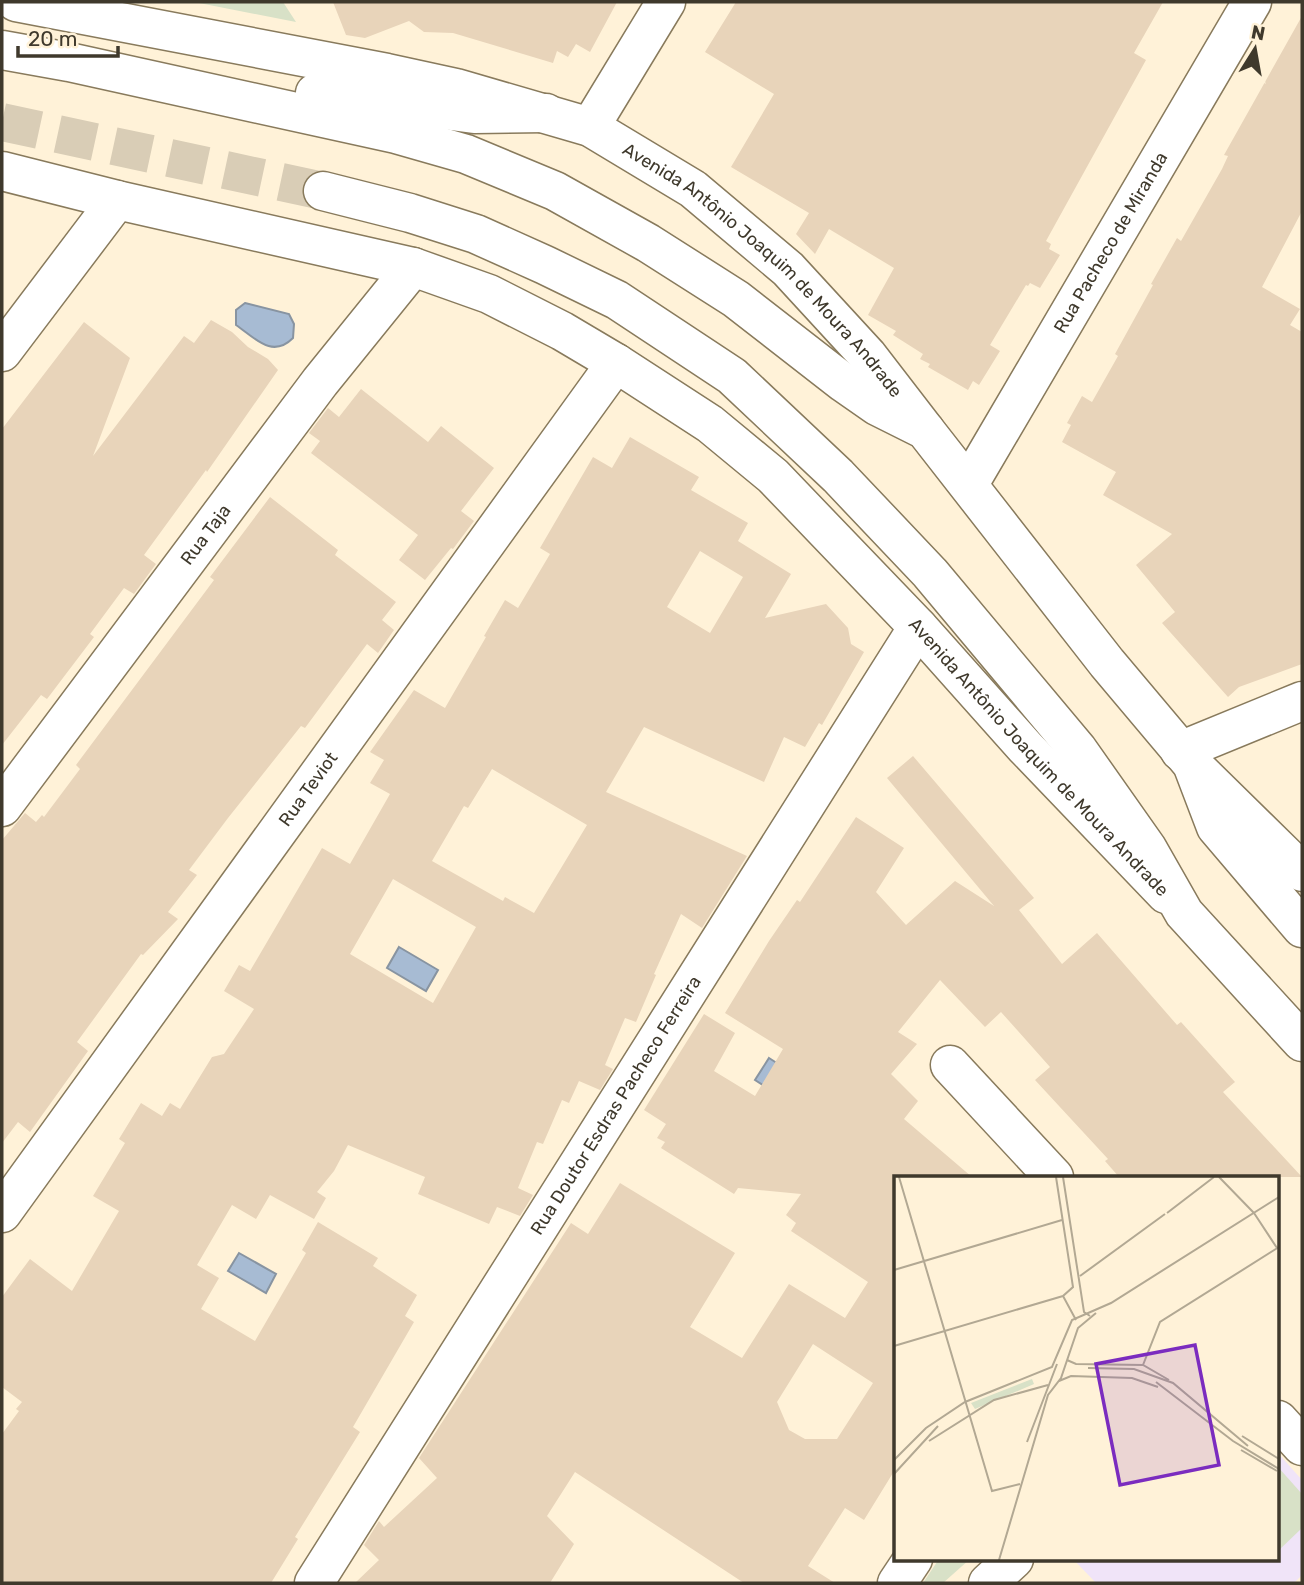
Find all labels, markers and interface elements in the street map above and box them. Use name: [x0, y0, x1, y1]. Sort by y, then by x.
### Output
scale bar: [18, 14, 117, 58]
north arrow: [1220, 14, 1290, 84]
text: N: [1249, 20, 1267, 45]
text: 20 m: [28, 26, 77, 51]
street label: Avenida Antônio Joaquim de Moura Andrade: [619, 138, 907, 402]
street label: Rua Pacheco de Miranda: [1049, 148, 1172, 337]
street label: Rua Taja: [176, 500, 235, 569]
street label: Avenida Antônio Joaquim de Moura Andrade: [904, 613, 1173, 901]
street label: Rua Teviot: [274, 747, 343, 831]
street label: Rua Doutor Esdras Pacheco Ferreira: [526, 972, 706, 1239]
inset map: [894, 1176, 1280, 1560]

